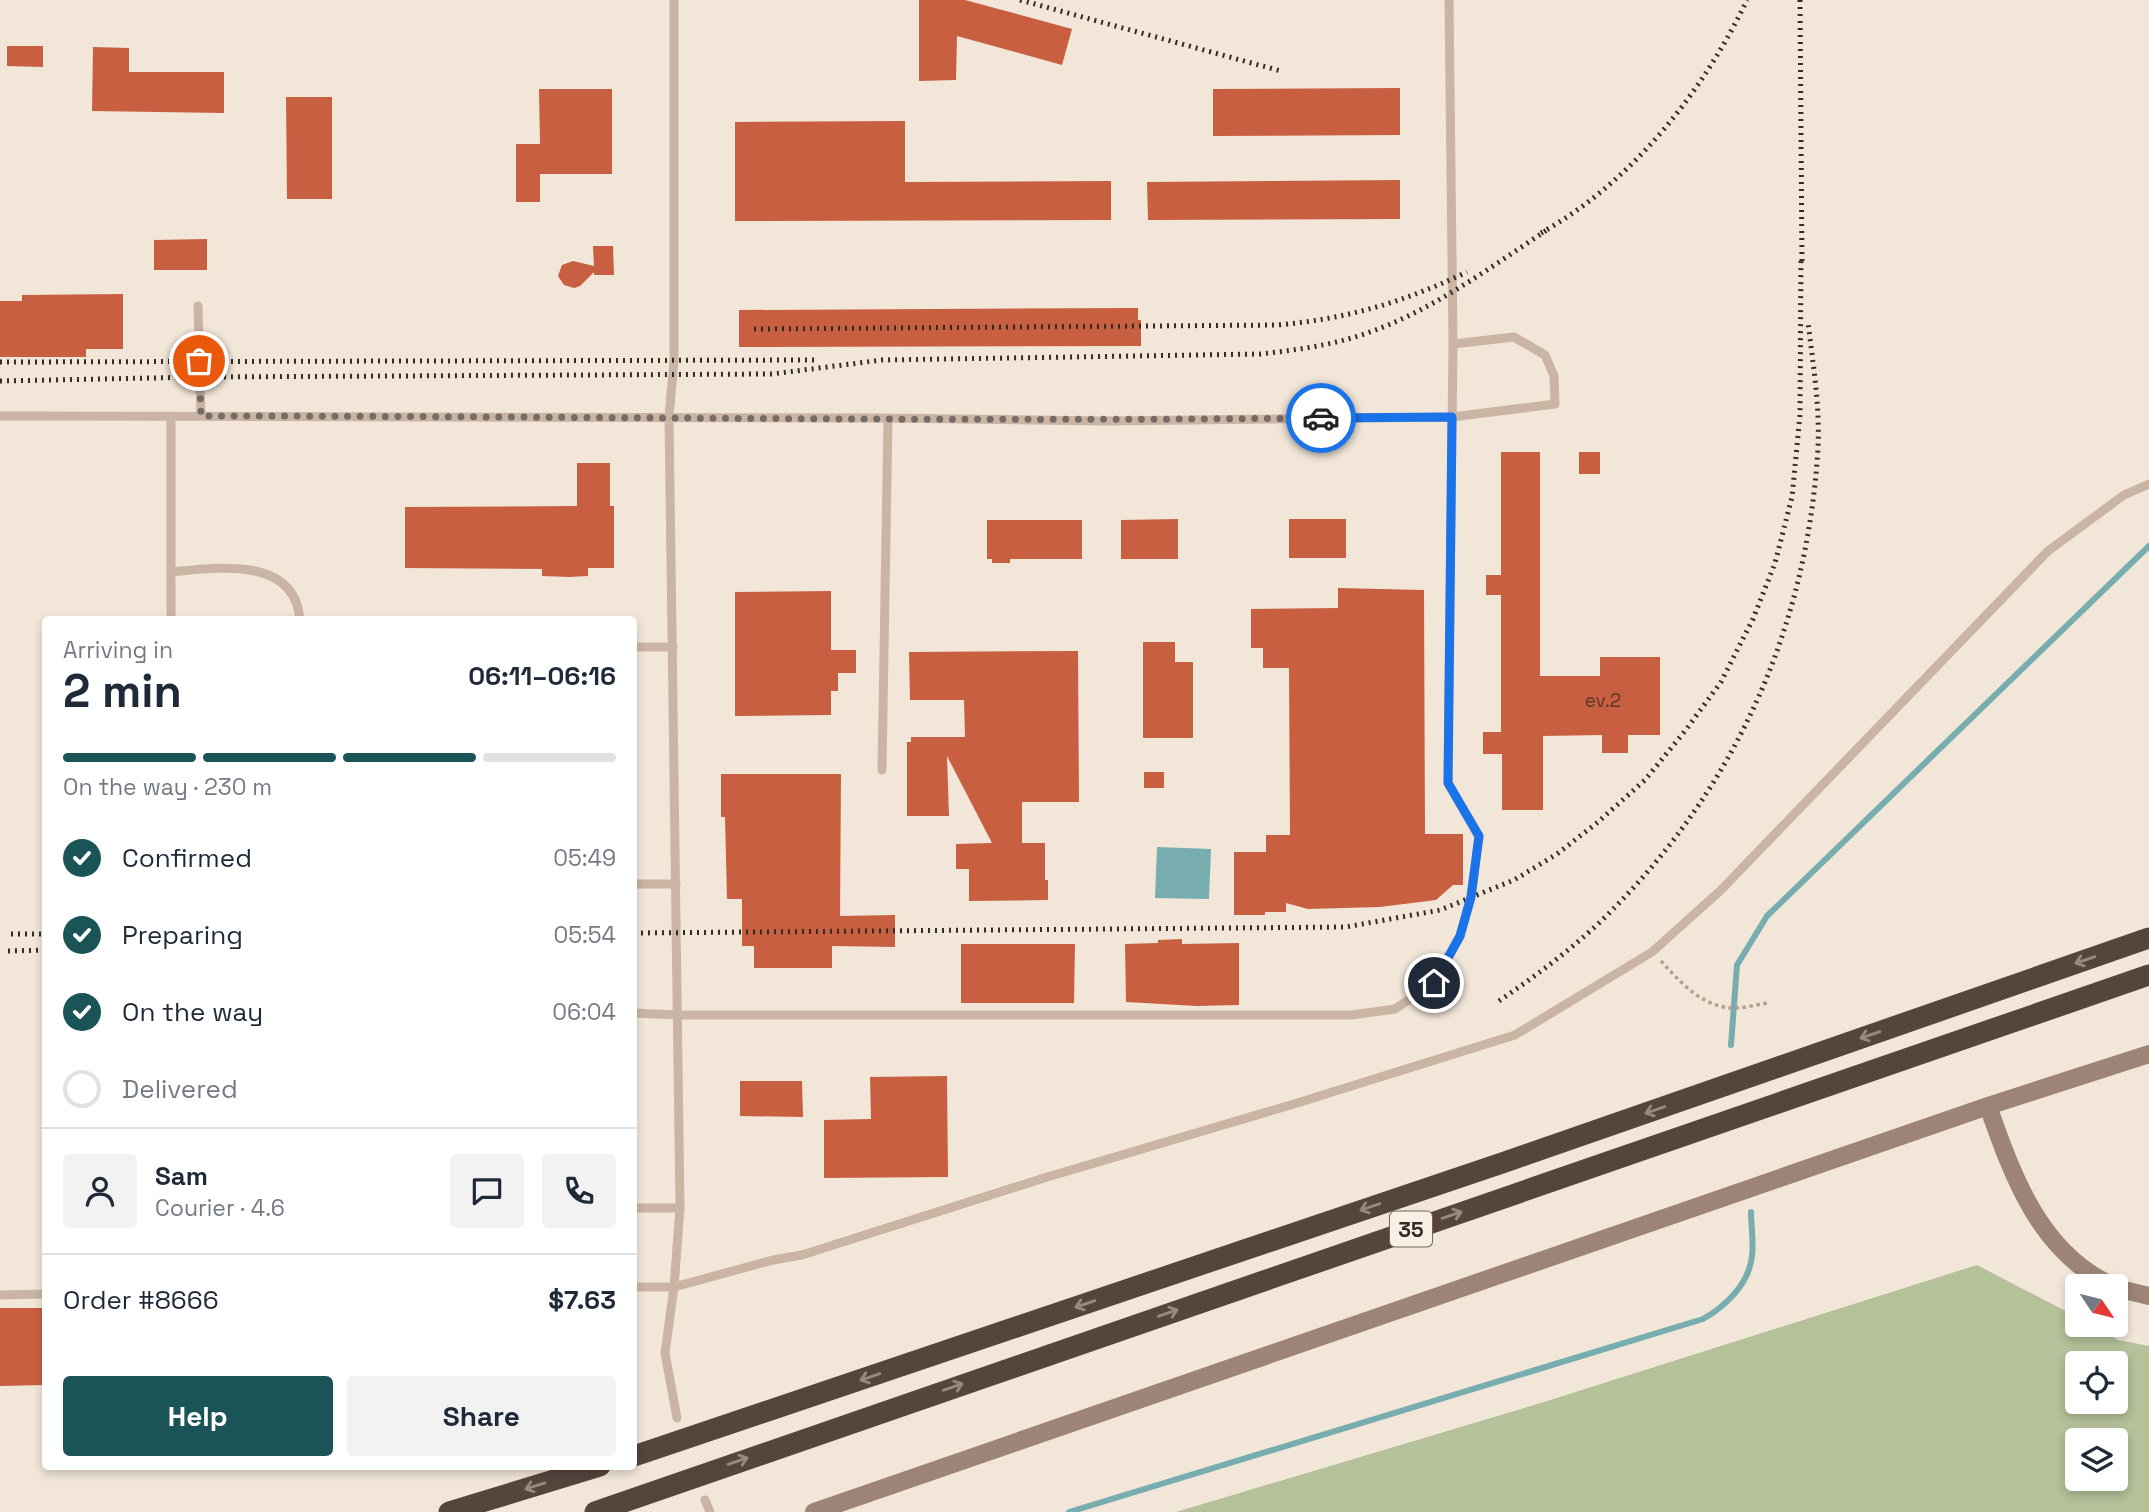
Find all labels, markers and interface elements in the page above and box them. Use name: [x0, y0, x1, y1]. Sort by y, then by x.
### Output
pin: [169, 331, 229, 391]
icon: bag: [180, 342, 218, 380]
courier: [1286, 383, 1356, 453]
icon: car: [1302, 399, 1340, 437]
text: Arriving in: [63, 635, 173, 665]
text: 06:11–06:16: [468, 659, 616, 693]
text: 2 min: [63, 662, 182, 720]
house number: ev.2: [1585, 688, 1621, 713]
text: On the way · 230 m: [63, 772, 272, 802]
icon: check: [63, 839, 101, 877]
text: Confirmed: [122, 841, 252, 875]
text: 05:49: [553, 843, 616, 873]
icon: check: [63, 916, 101, 954]
text: Preparing: [122, 918, 243, 952]
text: 05:54: [554, 920, 616, 950]
pin: [1404, 953, 1464, 1013]
one-way arrow: [2074, 955, 2096, 967]
icon: home: [1415, 964, 1453, 1002]
icon: check: [63, 993, 101, 1031]
text: On the way: [122, 995, 263, 1029]
text: 06:04: [552, 997, 616, 1027]
one-way arrow: [1859, 1030, 1881, 1042]
text: Delivered: [122, 1072, 238, 1106]
one-way arrow: [1644, 1105, 1666, 1117]
button: person: [63, 1154, 137, 1228]
button: chat: [450, 1154, 524, 1228]
button: phone: [542, 1154, 616, 1228]
text: Sam: [155, 1159, 208, 1193]
text: Courier · 4.6: [155, 1193, 285, 1223]
one-way arrow: [1360, 1202, 1382, 1214]
one-way arrow: [1441, 1208, 1463, 1220]
road number: 35: [1390, 1212, 1432, 1246]
north arrow: [2065, 1274, 2128, 1337]
map controls: [2065, 1274, 2128, 1491]
text: Order #8666: [63, 1283, 219, 1317]
text: $7.63: [548, 1283, 616, 1317]
one-way arrow: [1075, 1299, 1097, 1311]
one-way arrow: [1156, 1306, 1178, 1318]
button: locate: [2065, 1351, 2128, 1414]
one-way arrow: [859, 1371, 881, 1384]
button: Help: [63, 1376, 333, 1456]
button: Share: [347, 1376, 616, 1456]
one-way arrow: [941, 1380, 963, 1392]
button: layers: [2065, 1428, 2128, 1491]
one-way arrow: [726, 1454, 748, 1466]
one-way arrow: [524, 1481, 546, 1494]

